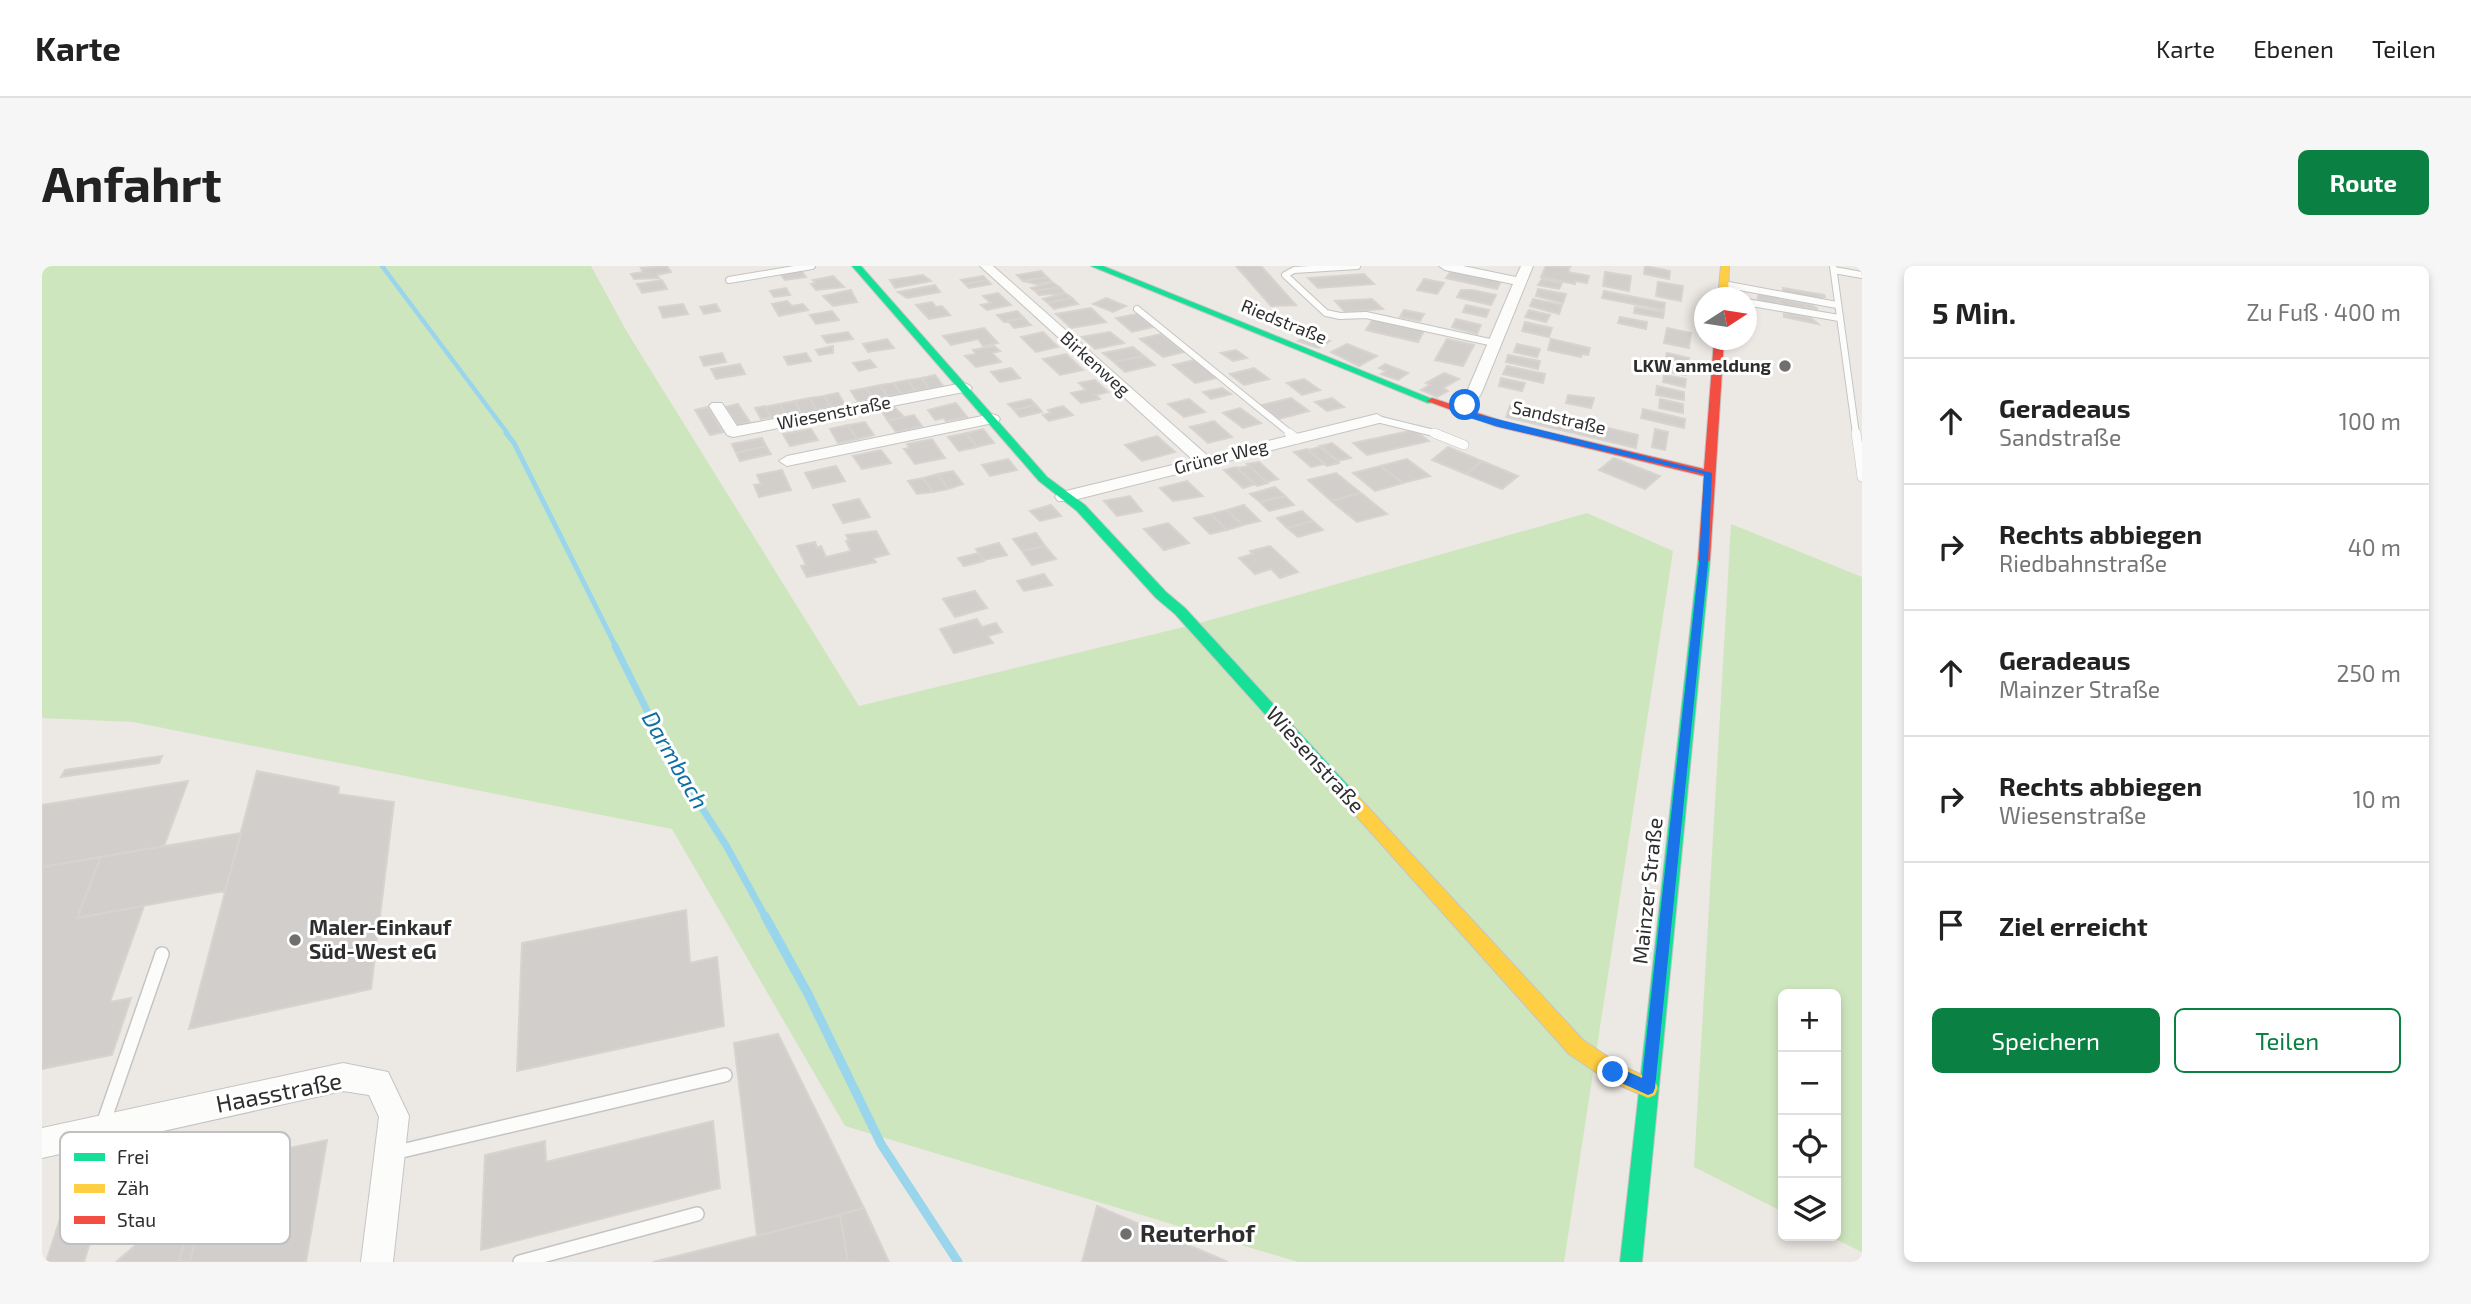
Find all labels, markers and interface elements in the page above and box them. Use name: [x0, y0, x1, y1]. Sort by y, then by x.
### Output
text: Karte: [35, 28, 121, 68]
text: Karte: [2156, 34, 2215, 63]
text: Ebenen: [2253, 34, 2334, 63]
text: Teilen: [2372, 34, 2436, 63]
button: Route: [2298, 150, 2429, 215]
text: Anfahrt: [42, 153, 222, 212]
north arrow: [1694, 287, 1757, 350]
street label: Riedstraße: [1238, 294, 1330, 348]
text: 5 Min.: [1932, 294, 2016, 330]
text: Zu Fuß · 400 m: [2247, 298, 2401, 326]
street label: Birkenweg: [1056, 326, 1135, 400]
place label: LKW anmeldung: [1633, 354, 1772, 376]
marker: LKW anmeldung: [1777, 358, 1793, 374]
route start: [1449, 389, 1480, 420]
street label: Wiesenstraße: [775, 390, 893, 434]
text: Geradeaus: [1999, 392, 2131, 423]
street label: Sandstraße: [1510, 396, 1608, 439]
icon: ahead: [1932, 402, 1970, 440]
text: 100 m: [2339, 407, 2401, 435]
text: Sandstraße: [1999, 423, 2121, 451]
street label: Grüner Weg: [1172, 434, 1270, 478]
text: Rechts abbiegen: [1999, 518, 2202, 549]
icon: right: [1932, 528, 1970, 566]
text: 40 m: [2348, 533, 2401, 561]
text: Riedbahnstraße: [1999, 549, 2167, 577]
text: Geradeaus: [1999, 644, 2131, 675]
icon: ahead: [1932, 654, 1970, 692]
text: 250 m: [2337, 659, 2401, 687]
text: Mainzer Straße: [1999, 675, 2160, 703]
street label: Wiesenstraße: [1262, 701, 1370, 817]
water label: Darmbach: [637, 706, 715, 813]
text: Rechts abbiegen: [1999, 770, 2202, 801]
icon: right: [1932, 780, 1970, 818]
text: 10 m: [2353, 785, 2401, 813]
text: Wiesenstraße: [1999, 801, 2146, 829]
street label: Mainzer Straße: [1626, 816, 1667, 965]
icon: arrive: [1932, 906, 1970, 944]
text: Ziel erreicht: [1999, 910, 2148, 941]
place label: Maler-Einkauf Süd-West eG: [309, 914, 452, 963]
marker: Maler-Einkauf Süd-West eG: [287, 932, 303, 948]
map controls: [1778, 989, 1841, 1241]
button: +: [1778, 989, 1841, 1052]
button: Speichern: [1932, 1008, 2160, 1073]
button: Teilen: [2174, 1008, 2401, 1073]
button: −: [1778, 1052, 1841, 1115]
route end: [1597, 1056, 1628, 1087]
street label: Haasstraße: [213, 1065, 344, 1118]
button: locate: [1778, 1115, 1841, 1178]
legend: [60, 1132, 290, 1244]
text: Frei: [117, 1145, 149, 1168]
text: Zäh: [117, 1176, 149, 1199]
button: layers: [1778, 1178, 1841, 1241]
text: Stau: [117, 1208, 156, 1231]
place label: Reuterhof: [1140, 1218, 1256, 1247]
marker: Reuterhof: [1118, 1226, 1134, 1242]

